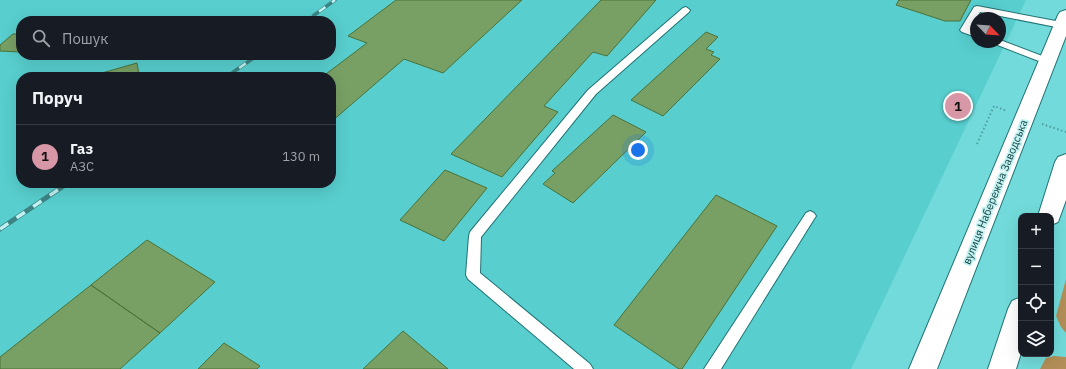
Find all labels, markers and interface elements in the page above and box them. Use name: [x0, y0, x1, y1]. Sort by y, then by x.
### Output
north arrow: [970, 12, 1006, 48]
search box: [16, 16, 336, 60]
icon: search: [30, 27, 52, 49]
text: Пошук: [62, 29, 109, 48]
text: Поруч: [32, 87, 83, 109]
pin: 1: [945, 91, 971, 121]
street label: вулиця Набережна Заводська: [959, 117, 1031, 267]
text: Газ: [70, 139, 93, 158]
your location: [628, 140, 648, 160]
text: 1: [41, 148, 49, 165]
text: 130 m: [282, 148, 320, 165]
text: АЗС: [70, 158, 94, 175]
map controls: [1018, 213, 1054, 357]
button: +: [1018, 213, 1054, 249]
button: −: [1018, 249, 1054, 285]
button: locate: [1018, 285, 1054, 321]
button: layers: [1018, 321, 1054, 357]

